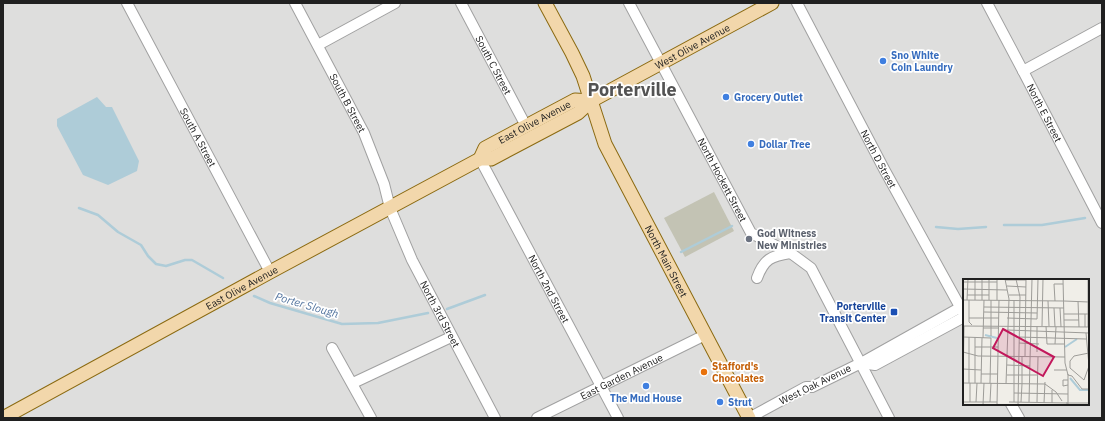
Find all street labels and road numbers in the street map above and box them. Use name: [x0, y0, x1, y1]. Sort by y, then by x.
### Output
street label: West Olive Avenue: [653, 21, 733, 72]
street label: South C Street: [472, 33, 514, 97]
street label: South B Street: [327, 71, 369, 135]
street label: North E Street: [1024, 82, 1065, 145]
street label: East Olive Avenue: [496, 97, 574, 147]
street label: South A Street: [177, 106, 219, 170]
street label: North D Street: [858, 128, 900, 191]
street label: North Hockett Street: [695, 136, 750, 225]
street label: North Main Street: [642, 223, 691, 300]
street label: North 2nd Street: [525, 253, 572, 326]
street label: East Olive Avenue: [204, 263, 281, 313]
street label: North 3rd Street: [417, 279, 463, 350]
street label: East Garden Avenue: [578, 351, 665, 403]
street label: West Oak Avenue: [777, 361, 854, 407]

